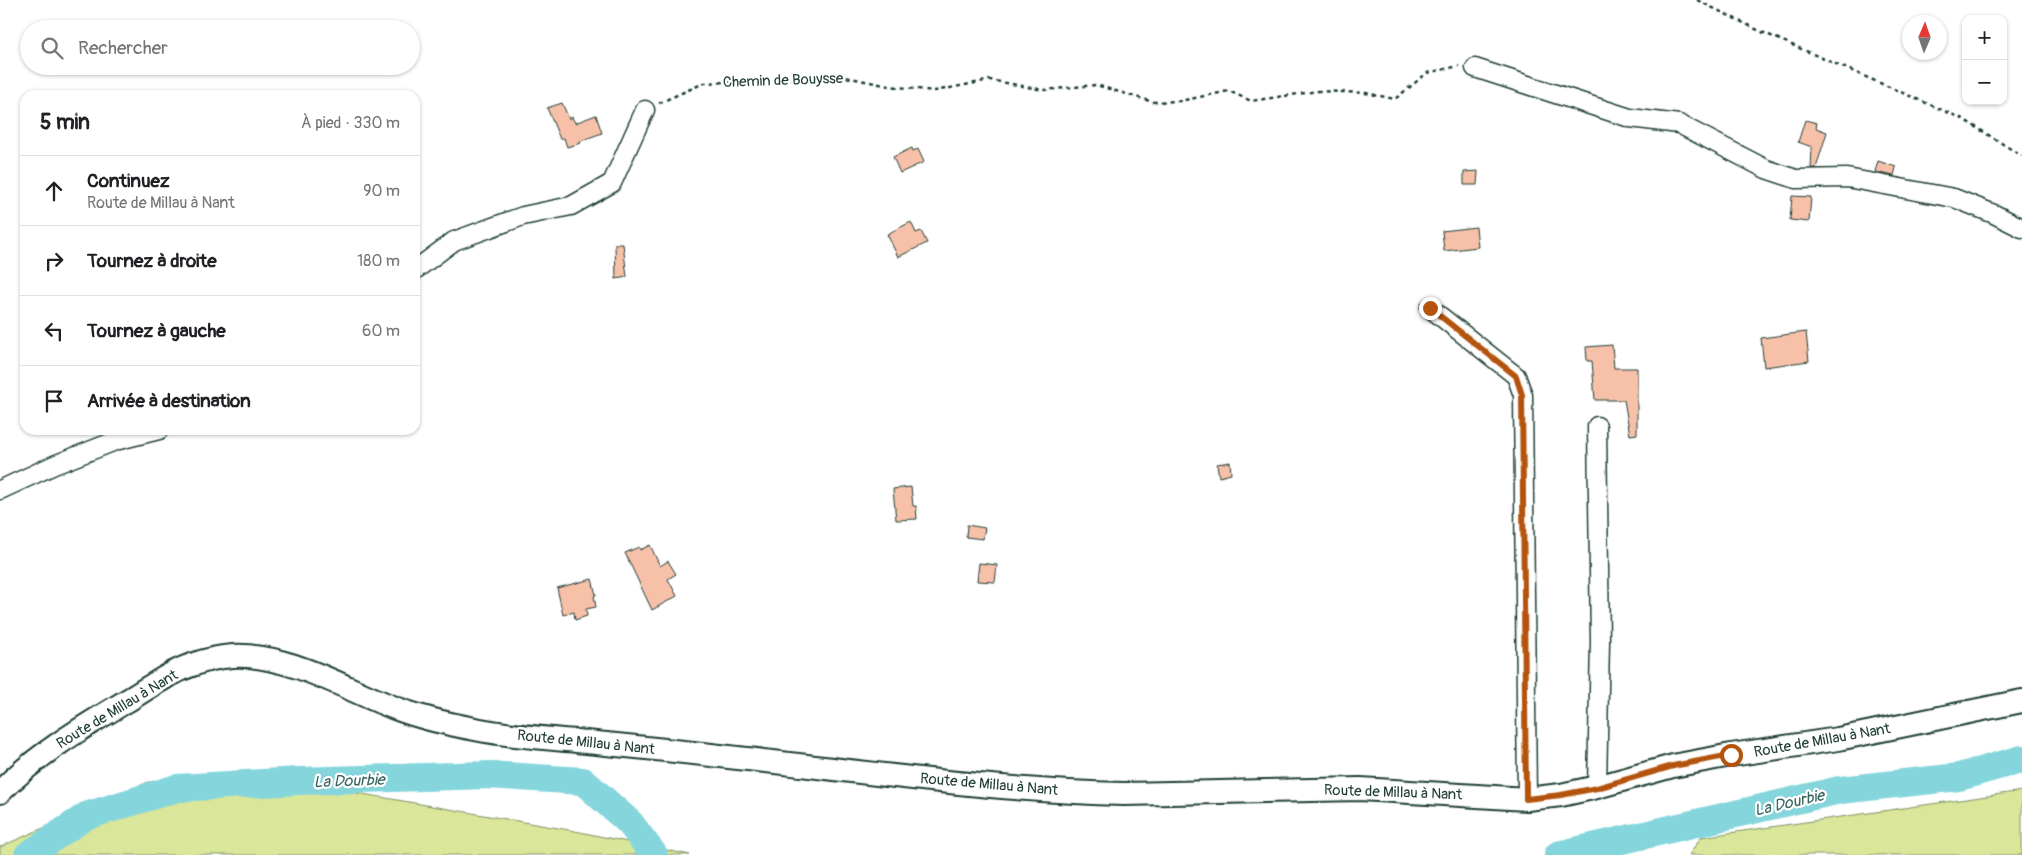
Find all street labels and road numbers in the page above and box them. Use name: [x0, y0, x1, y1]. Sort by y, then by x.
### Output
street label: Chemin de Bouysse: [722, 69, 844, 92]
street label: Route de Millau à Nant: [53, 665, 182, 753]
street label: Route de Millau à Nant: [1752, 719, 1893, 762]
street label: Route de Millau à Nant: [516, 726, 657, 759]
street label: Route de Millau à Nant: [919, 769, 1060, 800]
street label: Route de Millau à Nant: [1323, 781, 1463, 804]

